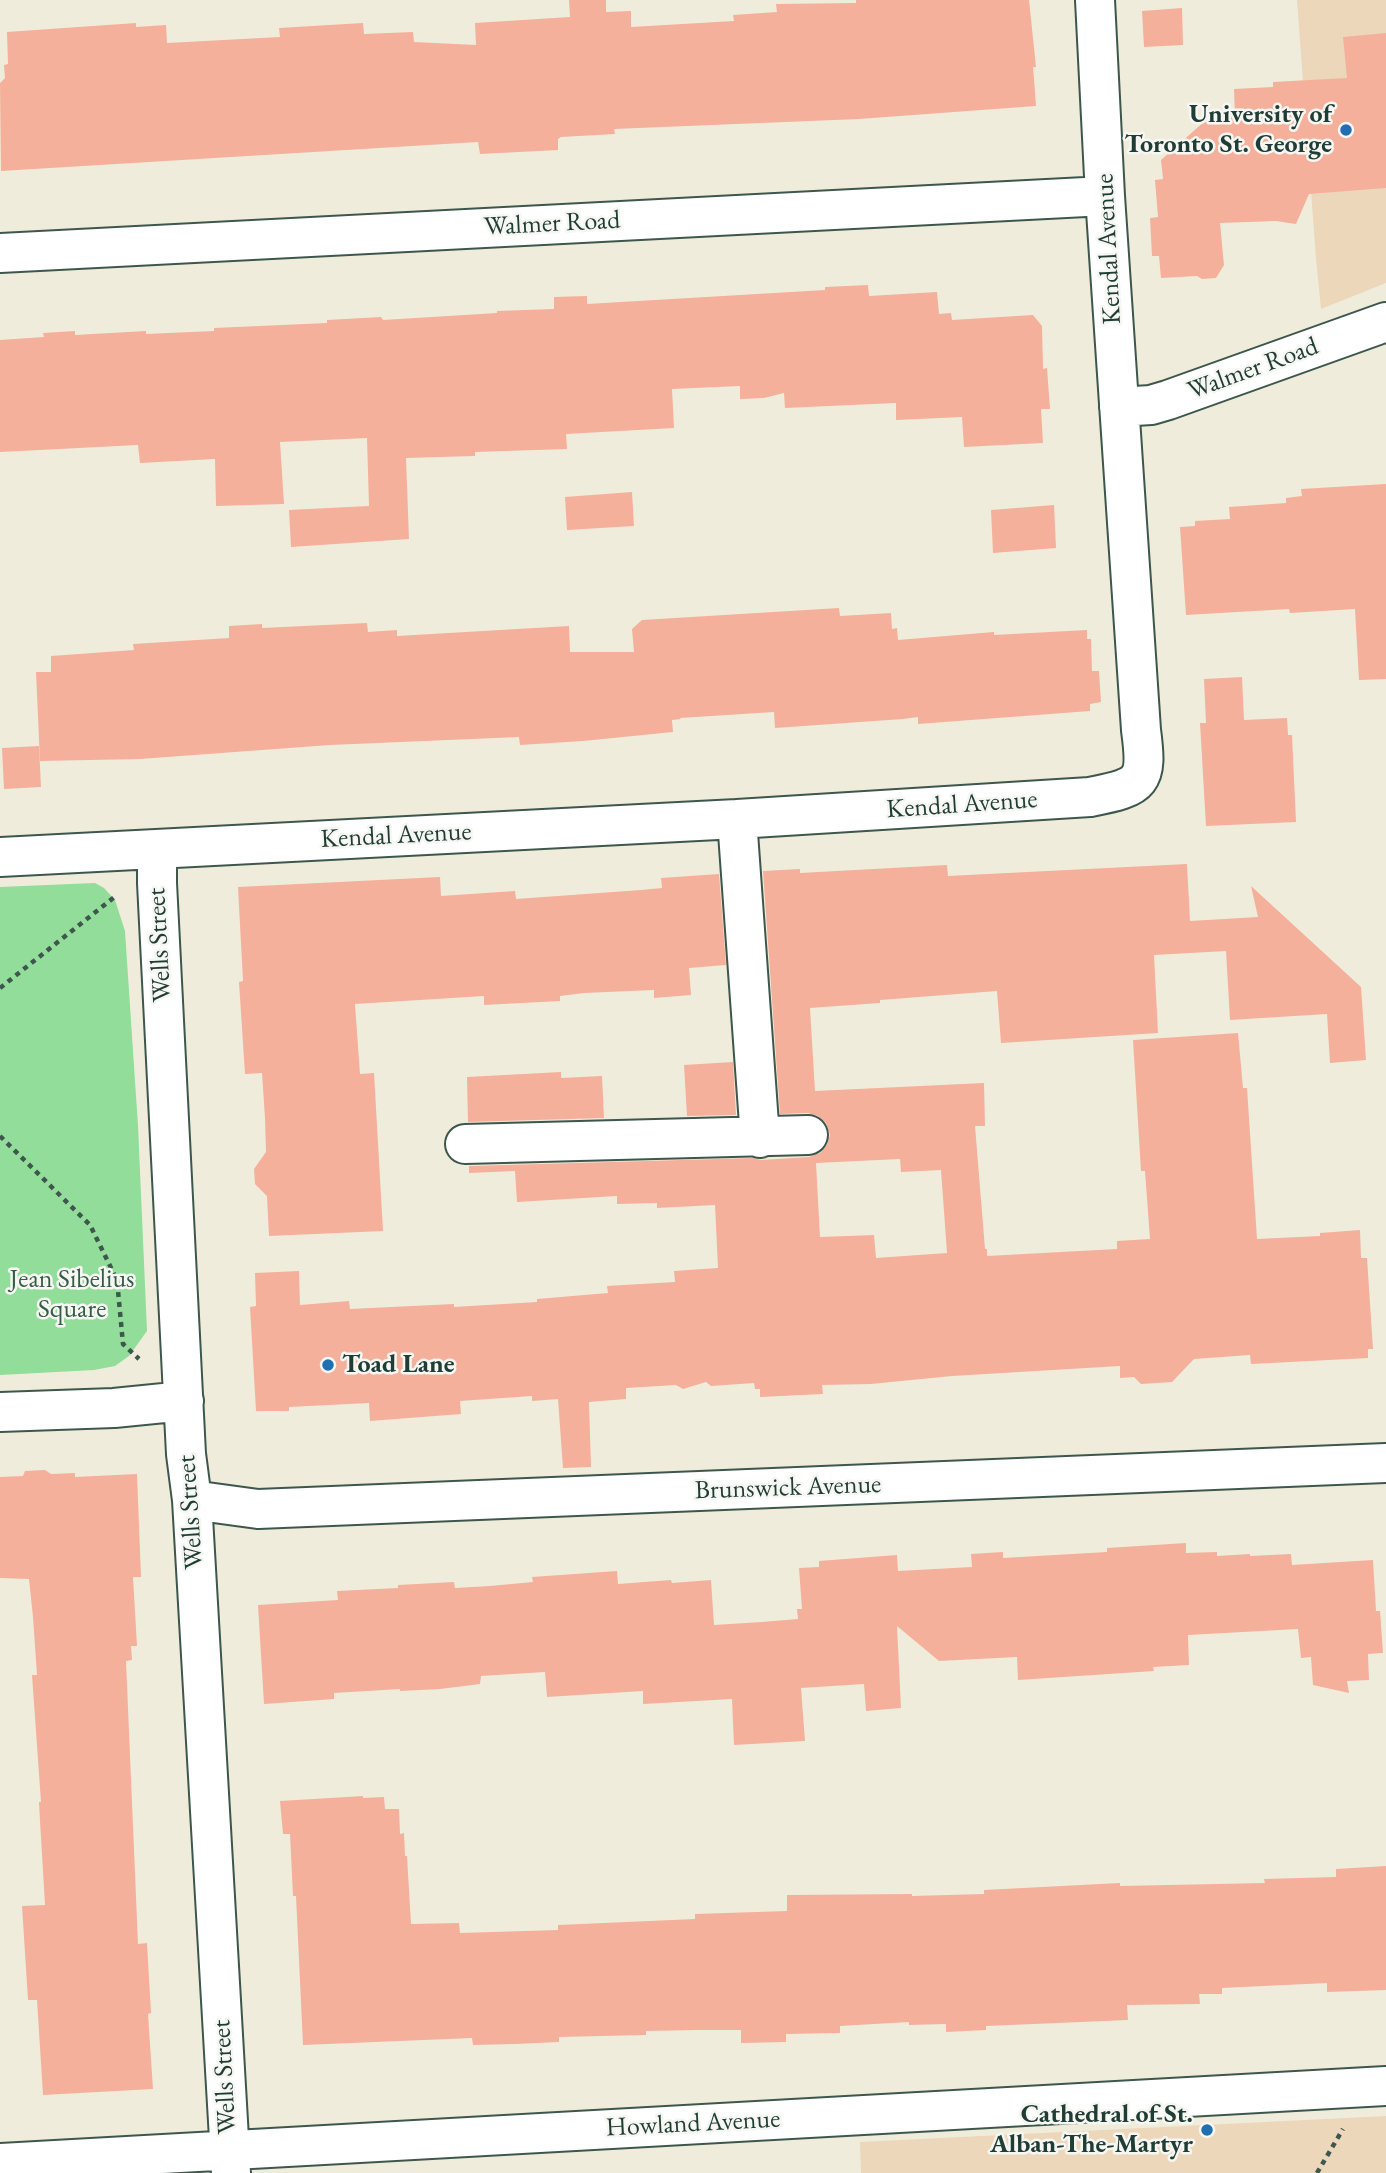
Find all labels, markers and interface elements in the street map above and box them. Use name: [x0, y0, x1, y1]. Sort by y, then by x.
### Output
place label: University of Toronto St. George: [1124, 99, 1332, 160]
marker: University of Toronto St. George: [1338, 122, 1354, 138]
street label: Kendal Avenue: [1089, 173, 1129, 325]
street label: Walmer Road: [483, 205, 621, 243]
street label: Walmer Road: [1184, 331, 1322, 407]
street label: Kendal Avenue: [886, 784, 1038, 826]
street label: Kendal Avenue: [320, 816, 472, 856]
street label: Wells Street: [141, 887, 179, 1003]
park label: Jean Sibelius Square: [10, 1264, 134, 1326]
place label: Toad Lane: [342, 1349, 455, 1381]
marker: Toad Lane: [320, 1357, 336, 1373]
street label: Wells Street: [171, 1454, 211, 1570]
street label: Brunswick Avenue: [694, 1469, 882, 1507]
street label: Wells Street: [206, 2019, 244, 2135]
place label: Cathedral of St. Alban-The-Martyr: [990, 2099, 1193, 2160]
street label: Howland Avenue: [605, 2104, 781, 2144]
marker: Cathedral of St. Alban-The-Martyr: [1199, 2122, 1215, 2138]

